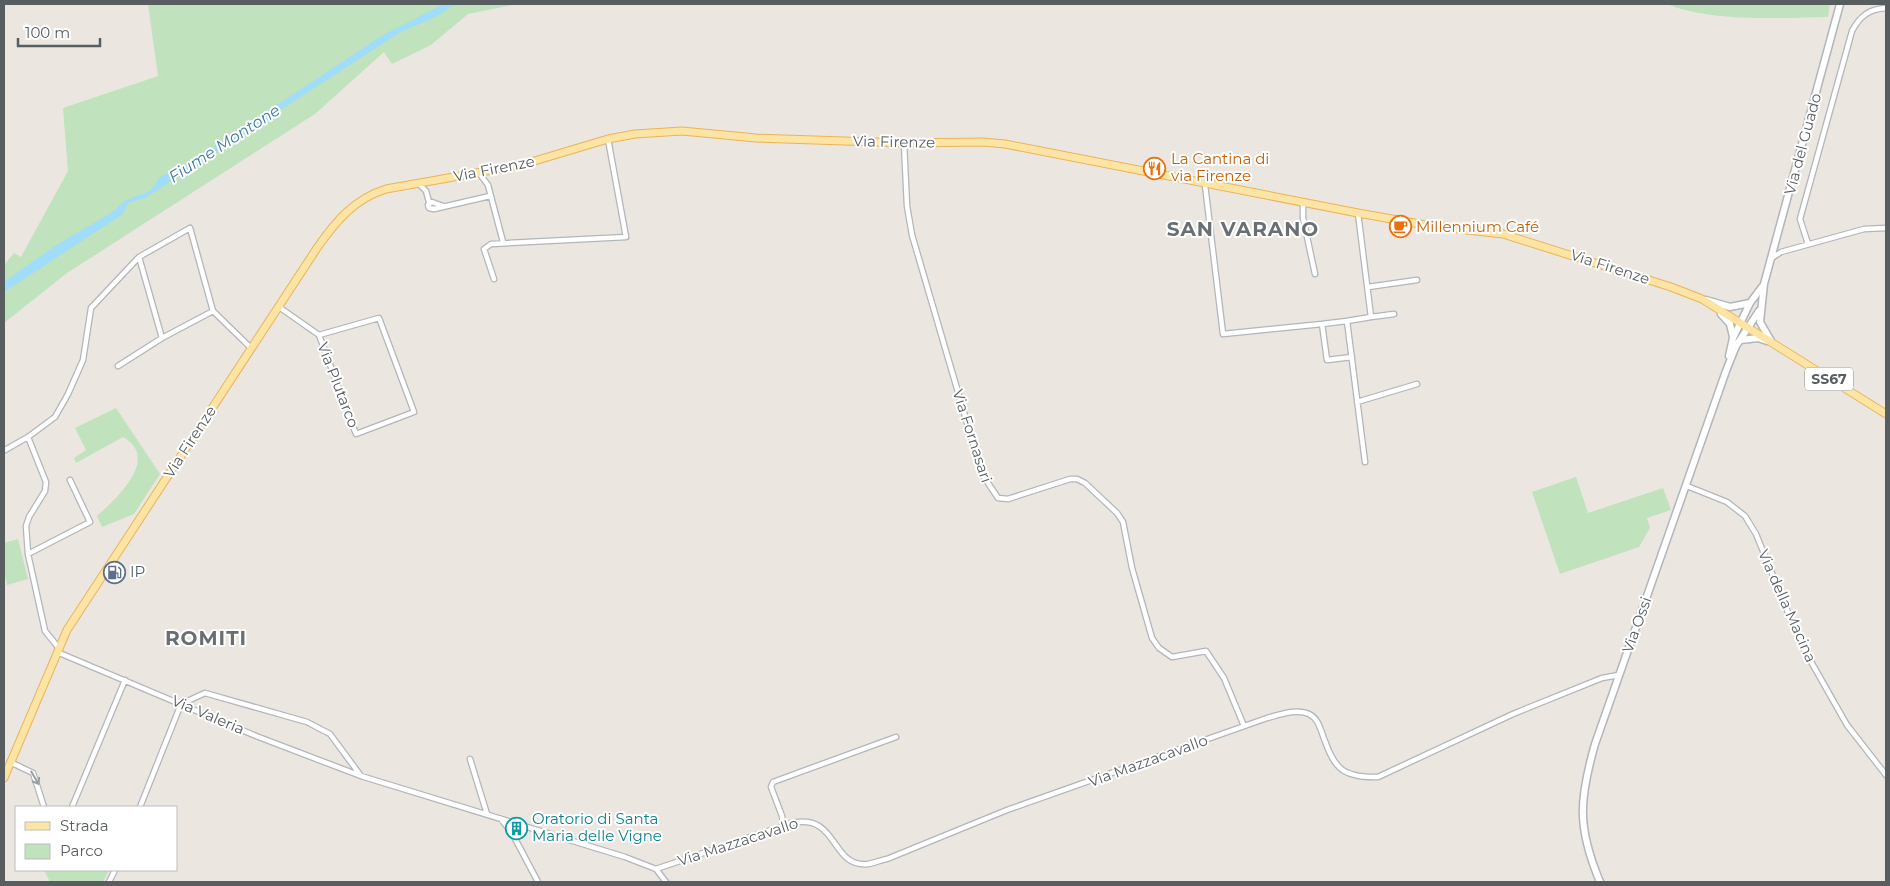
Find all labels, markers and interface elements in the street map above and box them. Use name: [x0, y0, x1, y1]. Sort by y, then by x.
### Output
scale bar: [18, 15, 100, 47]
text: 100 m: [25, 23, 70, 42]
street label: Via del Guado: [1780, 91, 1825, 197]
water label: Fiume Montone: [165, 100, 283, 186]
street label: Via Firenze: [853, 131, 935, 152]
place label: La Cantina di via Firenze: [1171, 149, 1269, 185]
street label: Via Firenze: [452, 151, 536, 186]
restaurant icon: La Cantina di via Firenze: [1143, 156, 1167, 180]
cafe icon: Millennium Café: [1388, 215, 1412, 239]
district label: SAN VARANO: [1167, 217, 1319, 241]
place label: Millennium Café: [1416, 217, 1539, 236]
street label: Via Firenze: [1568, 245, 1652, 288]
street label: Via Plutarco: [313, 339, 363, 430]
road number: SS67: [1805, 368, 1853, 390]
street label: Via Fornasari: [949, 387, 996, 485]
street label: Via Firenze: [159, 402, 220, 481]
street label: Via della Macina: [1754, 546, 1821, 665]
fuel station icon: IP: [102, 560, 126, 584]
place label: IP: [130, 562, 145, 581]
street label: Via Ossi: [1618, 594, 1655, 655]
district label: ROMITI: [165, 626, 247, 650]
street label: Via Valeria: [169, 691, 248, 738]
street label: Via Mazzacavallo: [1086, 730, 1210, 791]
one-way arrow: [30, 771, 40, 785]
legend: [15, 806, 178, 871]
place label: Oratorio di Santa Maria delle Vigne: [532, 809, 662, 845]
street label: Via Mazzacavallo: [675, 813, 801, 870]
text: Strada: [60, 816, 109, 835]
building icon: Oratorio di Santa Maria delle Vigne: [504, 816, 528, 840]
text: Parco: [60, 841, 103, 860]

